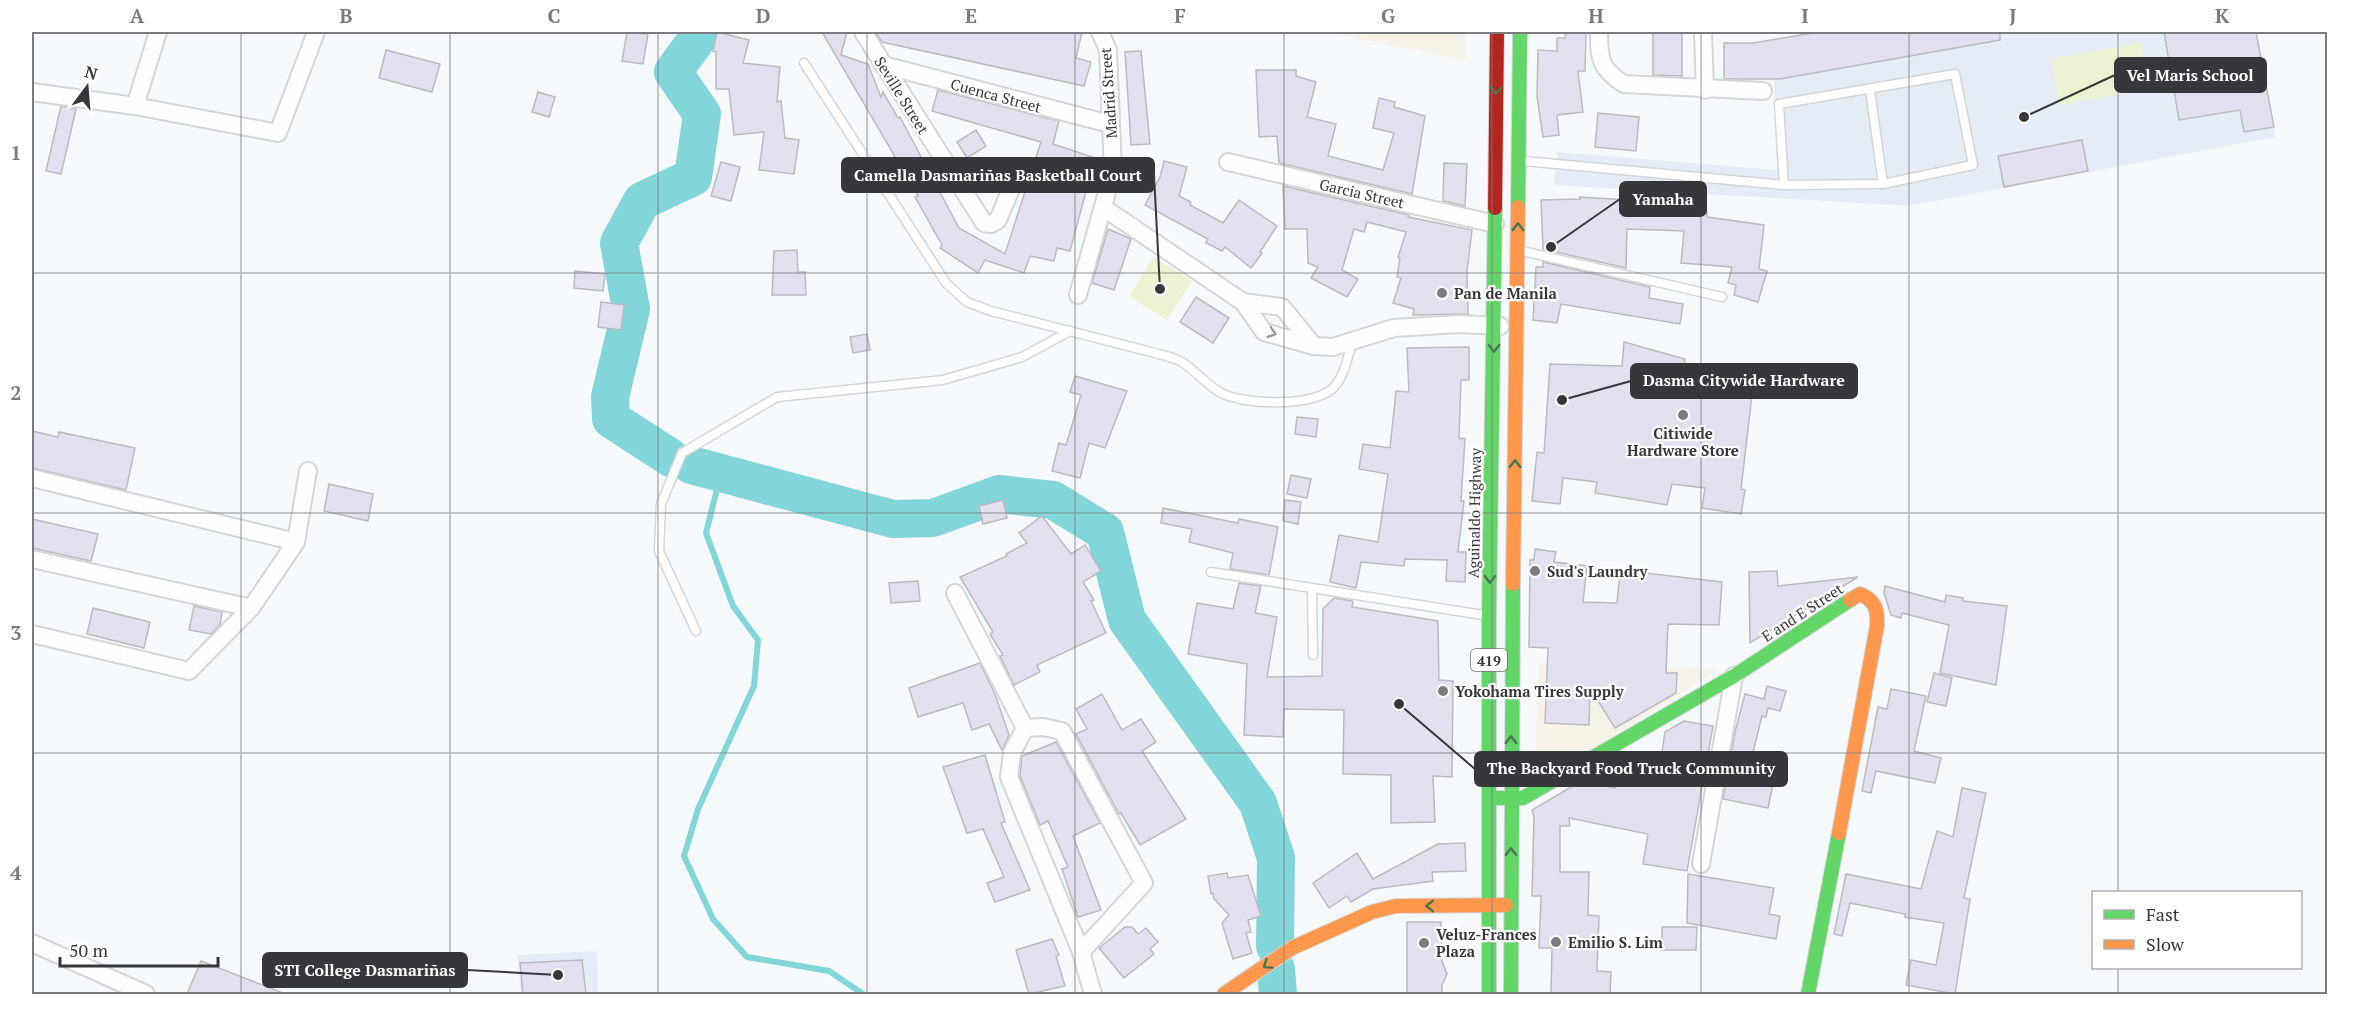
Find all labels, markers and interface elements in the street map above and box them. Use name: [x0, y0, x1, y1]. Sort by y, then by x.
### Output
text: A: [130, 2, 145, 29]
text: B: [340, 2, 353, 29]
text: C: [547, 2, 561, 29]
text: D: [756, 2, 770, 29]
text: E: [965, 2, 977, 29]
text: F: [1174, 2, 1186, 29]
text: G: [1381, 2, 1395, 29]
text: H: [1588, 2, 1604, 29]
text: I: [1801, 2, 1809, 29]
text: J: [2009, 2, 2017, 29]
text: K: [2215, 2, 2230, 29]
street label: Madrid Street: [1095, 46, 1121, 139]
street label: Seville Street: [870, 53, 934, 138]
north arrow: [57, 57, 117, 117]
callout: Vel Maris School: [2115, 58, 2266, 92]
text: N: [82, 60, 100, 85]
text: Vel Maris School: [2126, 64, 2254, 86]
street label: Cuenca Street: [949, 73, 1044, 117]
one-way arrow: [1489, 85, 1502, 94]
text: 1: [10, 139, 22, 166]
callout: Camella Dasmariñas Basketball Court: [842, 158, 1154, 192]
text: Camella Dasmariñas Basketball Court: [854, 164, 1143, 186]
street label: Garcia Street: [1318, 174, 1407, 213]
callout: Yamaha: [1620, 182, 1706, 216]
text: Yamaha: [1632, 188, 1694, 210]
one-way arrow: [1512, 222, 1524, 231]
place label: Pan de Manila: [1454, 283, 1558, 303]
marker: Pan de Manila: [1435, 286, 1449, 300]
one-way arrow: [1266, 326, 1277, 339]
one-way arrow: [1488, 343, 1501, 352]
callout: Dasma Citywide Hardware: [1631, 364, 1857, 398]
text: Dasma Citywide Hardware: [1643, 369, 1845, 391]
text: 2: [10, 379, 22, 406]
marker: Citiwide Hardware Store: [1676, 408, 1690, 422]
place label: Citiwide Hardware Store: [1627, 423, 1739, 460]
street label: Aguinaldo Highway: [1463, 447, 1485, 578]
one-way arrow: [1509, 459, 1522, 468]
place label: Sud's Laundry: [1547, 561, 1649, 581]
marker: Sud's Laundry: [1528, 564, 1542, 578]
one-way arrow: [1484, 574, 1496, 583]
street label: E and E Street: [1757, 578, 1847, 646]
text: 3: [10, 619, 22, 646]
road number: 419: [1471, 649, 1507, 671]
place label: Yokohama Tires Supply: [1455, 681, 1625, 701]
marker: Yokohama Tires Supply: [1436, 684, 1450, 698]
one-way arrow: [1505, 735, 1517, 744]
callout: The Backyard Food Truck Community: [1475, 752, 1787, 786]
text: The Backyard Food Truck Community: [1487, 757, 1776, 779]
one-way arrow: [1504, 847, 1517, 856]
text: 4: [10, 859, 22, 886]
legend: [2092, 891, 2302, 969]
one-way arrow: [1426, 900, 1435, 912]
text: Fast: [2146, 902, 2180, 926]
place label: Veluz-Frances Plaza: [1436, 924, 1537, 961]
scale bar: [60, 930, 218, 968]
place label: Emilio S. Lim: [1568, 932, 1663, 952]
text: Slow: [2146, 932, 2185, 956]
marker: Emilio S. Lim: [1549, 935, 1563, 949]
marker: Veluz-Frances Plaza: [1417, 936, 1431, 950]
text: 50 m: [69, 938, 109, 962]
callout: STI College Dasmariñas: [263, 953, 467, 987]
one-way arrow: [1263, 958, 1274, 969]
text: STI College Dasmariñas: [275, 959, 455, 981]

